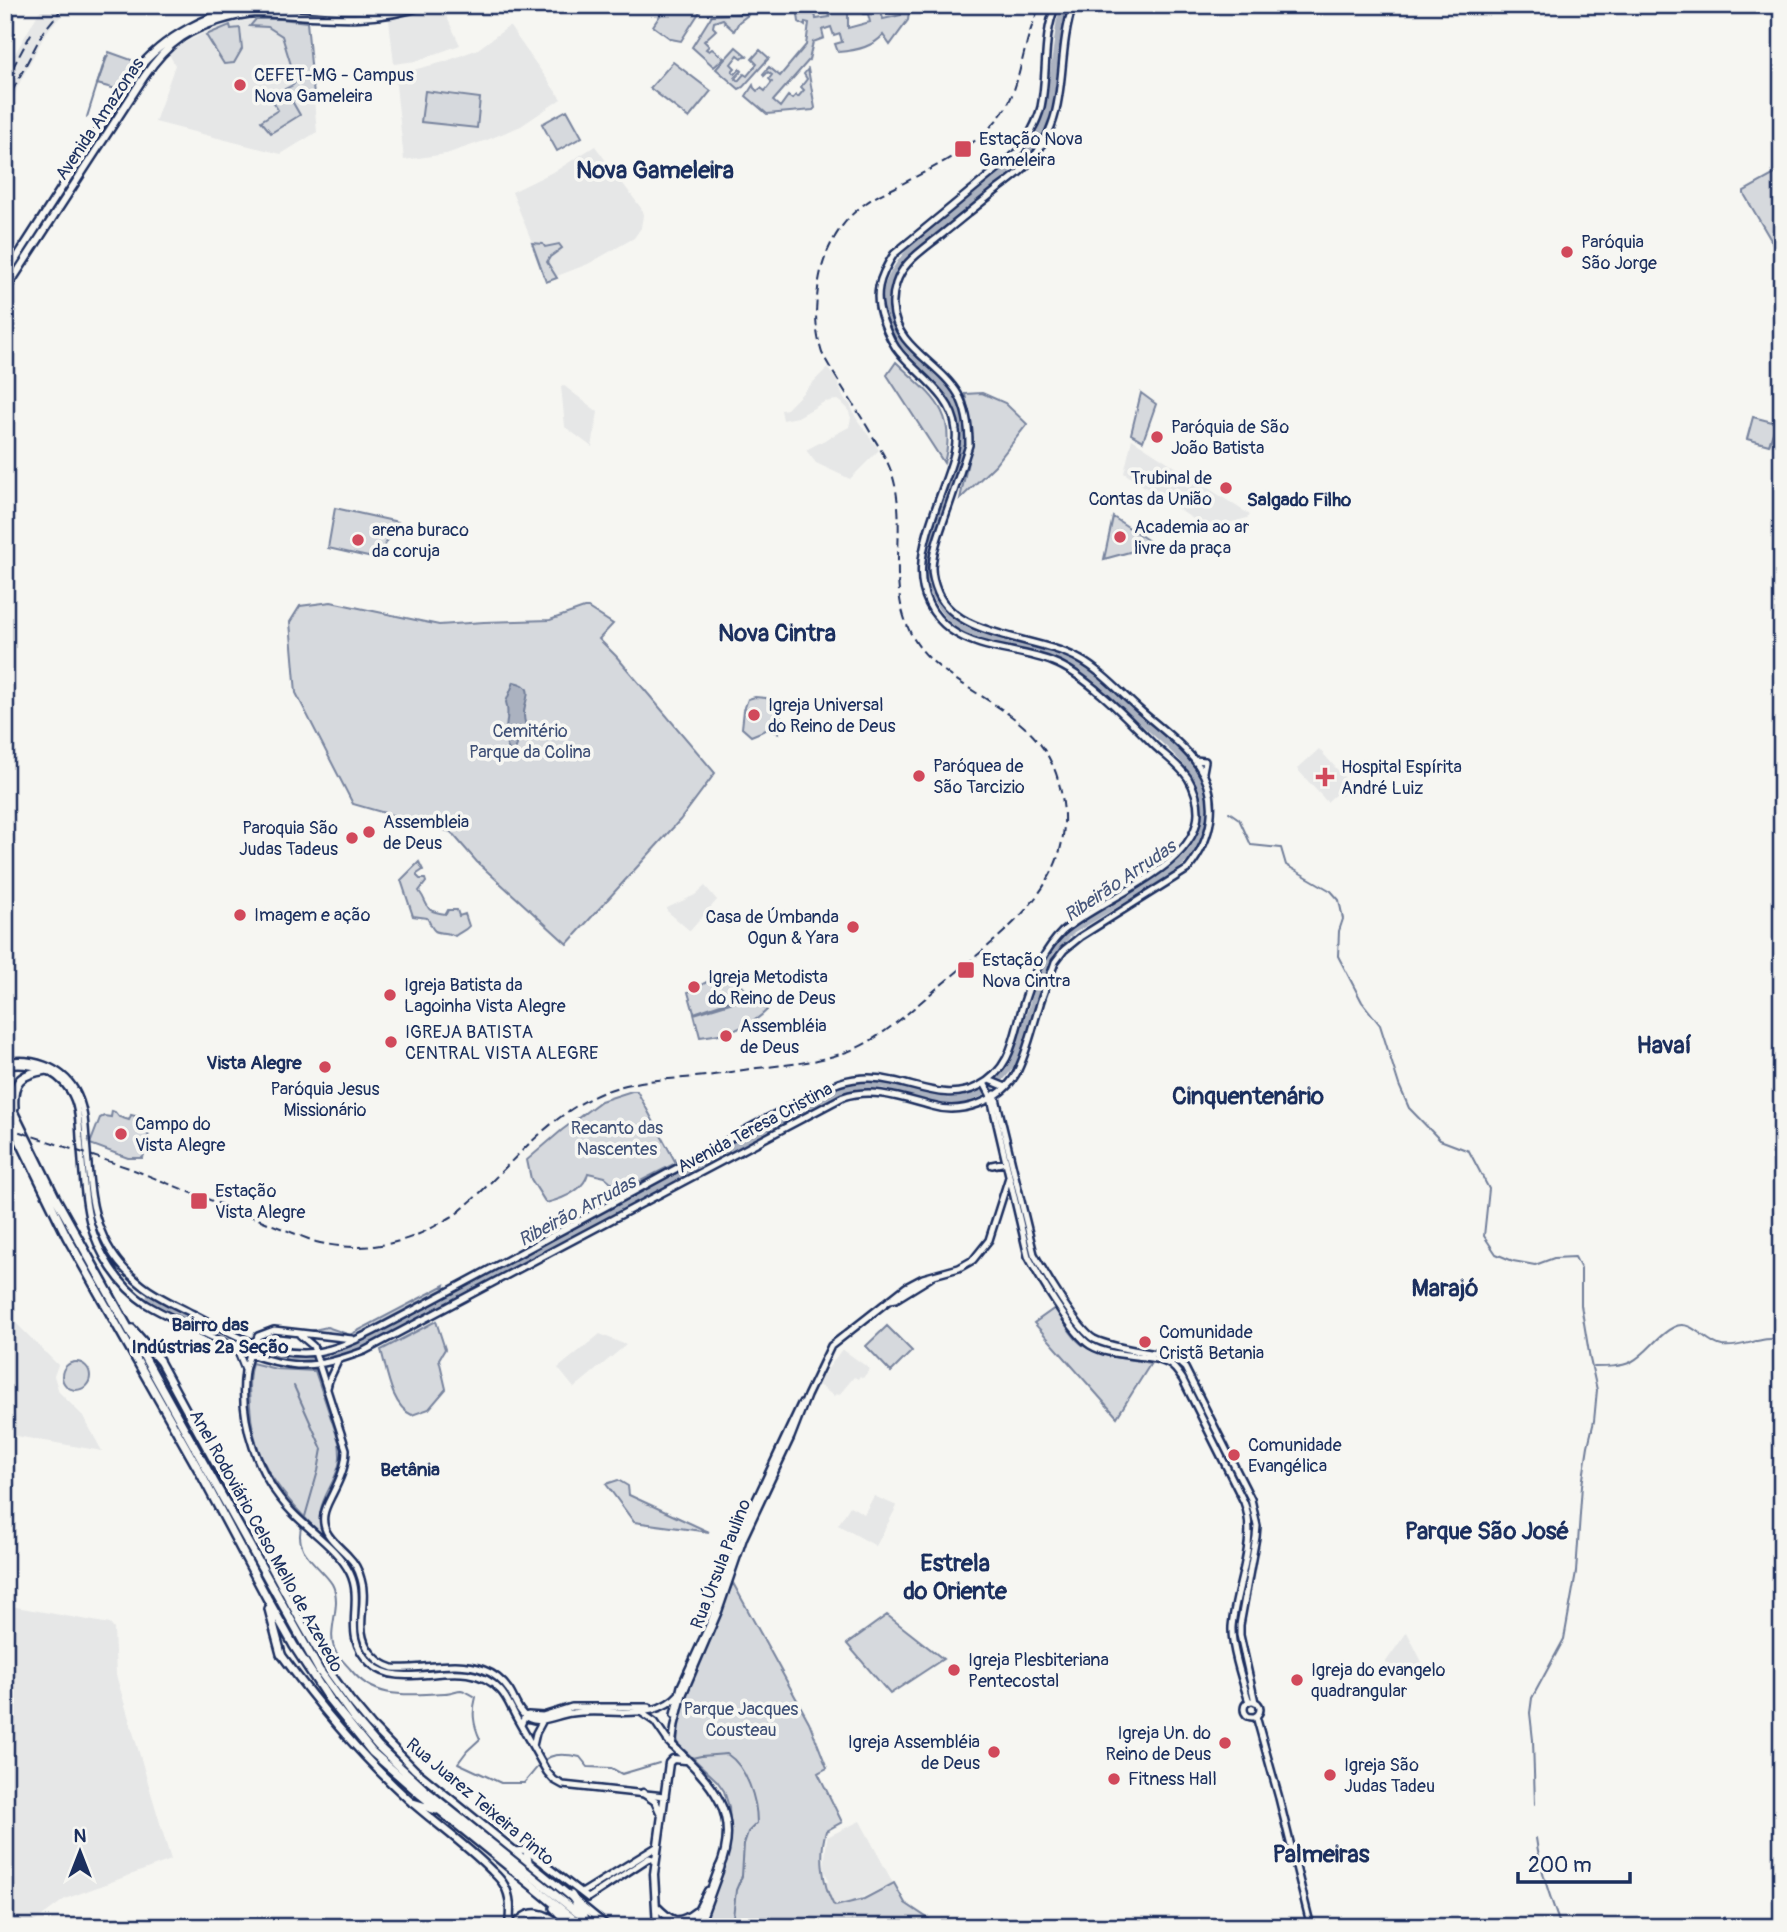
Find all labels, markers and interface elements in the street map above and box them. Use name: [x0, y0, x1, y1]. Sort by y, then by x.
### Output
street label: Avenida Amazonas: [51, 53, 149, 185]
place label: CEFET-MG - Campus Nova Gameleira: [254, 64, 414, 108]
marker: CEFET-MG - Campus Nova Gameleira: [232, 77, 248, 93]
place label: Estação Nova Gameleira: [979, 128, 1083, 172]
marker: Estação Nova Gameleira: [953, 139, 973, 159]
district label: Nova Gameleira: [576, 156, 734, 185]
place label: Paróquia São Jorge: [1581, 231, 1657, 275]
marker: Paróquia São Jorge: [1559, 244, 1575, 260]
place label: Paróquia de São João Batista: [1171, 416, 1289, 460]
marker: Paróquia de São João Batista: [1149, 429, 1165, 445]
place label: Trubinal de Contas da União: [1088, 467, 1212, 511]
marker: Trubinal de Contas da União: [1218, 480, 1234, 496]
district label: Salgado Filho: [1247, 488, 1352, 512]
place label: Academia ao ar livre da praça: [1134, 516, 1250, 560]
place label: arena buraco da coruja: [372, 519, 469, 563]
marker: Academia ao ar livre da praça: [1112, 529, 1128, 545]
marker: arena buraco da coruja: [350, 532, 366, 548]
district label: Nova Cintra: [718, 619, 836, 648]
place label: Igreja Universal do Reino de Deus: [768, 694, 896, 738]
marker: Igreja Universal do Reino de Deus: [746, 707, 762, 723]
park label: Cemitério Parque da Colina: [469, 720, 591, 764]
place label: Paróquea de São Tarcizio: [933, 755, 1025, 799]
place label: Hospital Espírita André Luiz: [1341, 756, 1462, 800]
marker: Hospital Espírita André Luiz: [1315, 767, 1335, 787]
marker: Paróquea de São Tarcizio: [911, 768, 927, 784]
place label: Assembleia de Deus: [383, 811, 469, 855]
place label: Paroquia São Judas Tadeus: [239, 817, 338, 861]
marker: Assembleia de Deus: [361, 824, 377, 840]
marker: Paroquia São Judas Tadeus: [344, 830, 360, 846]
water label: Ribeirão Arrudas: [1060, 833, 1182, 927]
place label: Imagem e ação: [254, 904, 371, 927]
place label: Casa de Úmbanda Ogun & Yara: [705, 906, 839, 950]
marker: Imagem e ação: [232, 907, 248, 923]
marker: Casa de Úmbanda Ogun & Yara: [845, 919, 861, 935]
place label: Estação Nova Cintra: [982, 949, 1070, 993]
marker: Estação Nova Cintra: [956, 960, 976, 980]
place label: Igreja Metodista do Reino de Deus: [708, 966, 836, 1010]
place label: Igreja Batista da Lagoinha Vista Alegre: [404, 974, 566, 1018]
marker: Igreja Metodista do Reino de Deus: [686, 979, 702, 995]
marker: Igreja Batista da Lagoinha Vista Alegre: [382, 987, 398, 1003]
place label: Assembléia de Deus: [740, 1015, 827, 1059]
place label: IGREJA BATISTA CENTRAL VISTA ALEGRE: [405, 1021, 598, 1065]
marker: Assembléia de Deus: [718, 1028, 734, 1044]
district label: Havaí: [1636, 1031, 1692, 1060]
marker: IGREJA BATISTA CENTRAL VISTA ALEGRE: [383, 1034, 399, 1050]
district label: Vista Alegre: [206, 1051, 302, 1075]
marker: Paróquia Jesus Missionário: [317, 1059, 333, 1075]
street label: Avenida Teresa Cristina: [674, 1077, 836, 1179]
place label: Paróquia Jesus Missionário: [270, 1078, 380, 1122]
district label: Cinquentenário: [1172, 1082, 1324, 1111]
place label: Campo do Vista Alegre: [135, 1113, 226, 1157]
park label: Recanto das Nascentes: [571, 1117, 663, 1161]
marker: Campo do Vista Alegre: [113, 1126, 129, 1142]
water label: Ribeirão Arrudas: [514, 1169, 642, 1252]
place label: Estação Vista Alegre: [215, 1180, 306, 1224]
marker: Estação Vista Alegre: [189, 1191, 209, 1211]
district label: Marajó: [1412, 1274, 1478, 1303]
district label: Bairro das Indústrias 2ª Seção: [132, 1313, 289, 1359]
place label: Comunidade Cristã Betania: [1159, 1321, 1264, 1365]
marker: Comunidade Cristã Betania: [1137, 1334, 1153, 1350]
street label: Anel Rodoviário Celso Mello de Azevedo: [184, 1406, 348, 1677]
place label: Comunidade Evangélica: [1248, 1434, 1342, 1478]
marker: Comunidade Evangélica: [1226, 1447, 1242, 1463]
district label: Betânia: [380, 1458, 440, 1482]
street label: Rua Úrsula Paulino: [686, 1495, 756, 1632]
district label: Parque São José: [1405, 1517, 1570, 1546]
district label: Estrela do Oriente: [903, 1549, 1008, 1606]
place label: Igreja Plesbiteriana Pentecostal: [968, 1649, 1109, 1693]
place label: Igreja do evangelo quadrangular: [1311, 1659, 1446, 1703]
marker: Igreja Plesbiteriana Pentecostal: [946, 1662, 962, 1678]
marker: Igreja do evangelo quadrangular: [1289, 1672, 1305, 1688]
park label: Parque Jacques Cousteau: [684, 1698, 798, 1742]
place label: Igreja Un. do Reino de Deus: [1106, 1722, 1211, 1766]
place label: Igreja Assembléia de Deus: [848, 1731, 980, 1775]
street label: Rua Juarez Teixeira Pinto: [401, 1733, 559, 1871]
marker: Igreja Un. do Reino de Deus: [1217, 1735, 1233, 1751]
marker: Igreja Assembléia de Deus: [986, 1744, 1002, 1760]
place label: Igreja São Judas Tadeu: [1344, 1754, 1435, 1798]
marker: Igreja São Judas Tadeu: [1322, 1767, 1338, 1783]
place label: Fitness Hall: [1128, 1768, 1217, 1791]
marker: Fitness Hall: [1106, 1771, 1122, 1787]
north arrow: [46, 1816, 116, 1886]
text: N: [74, 1824, 87, 1848]
district label: Palmeiras: [1272, 1840, 1370, 1869]
scale bar: [1518, 1841, 1630, 1885]
text: 200 m: [1528, 1852, 1592, 1879]

